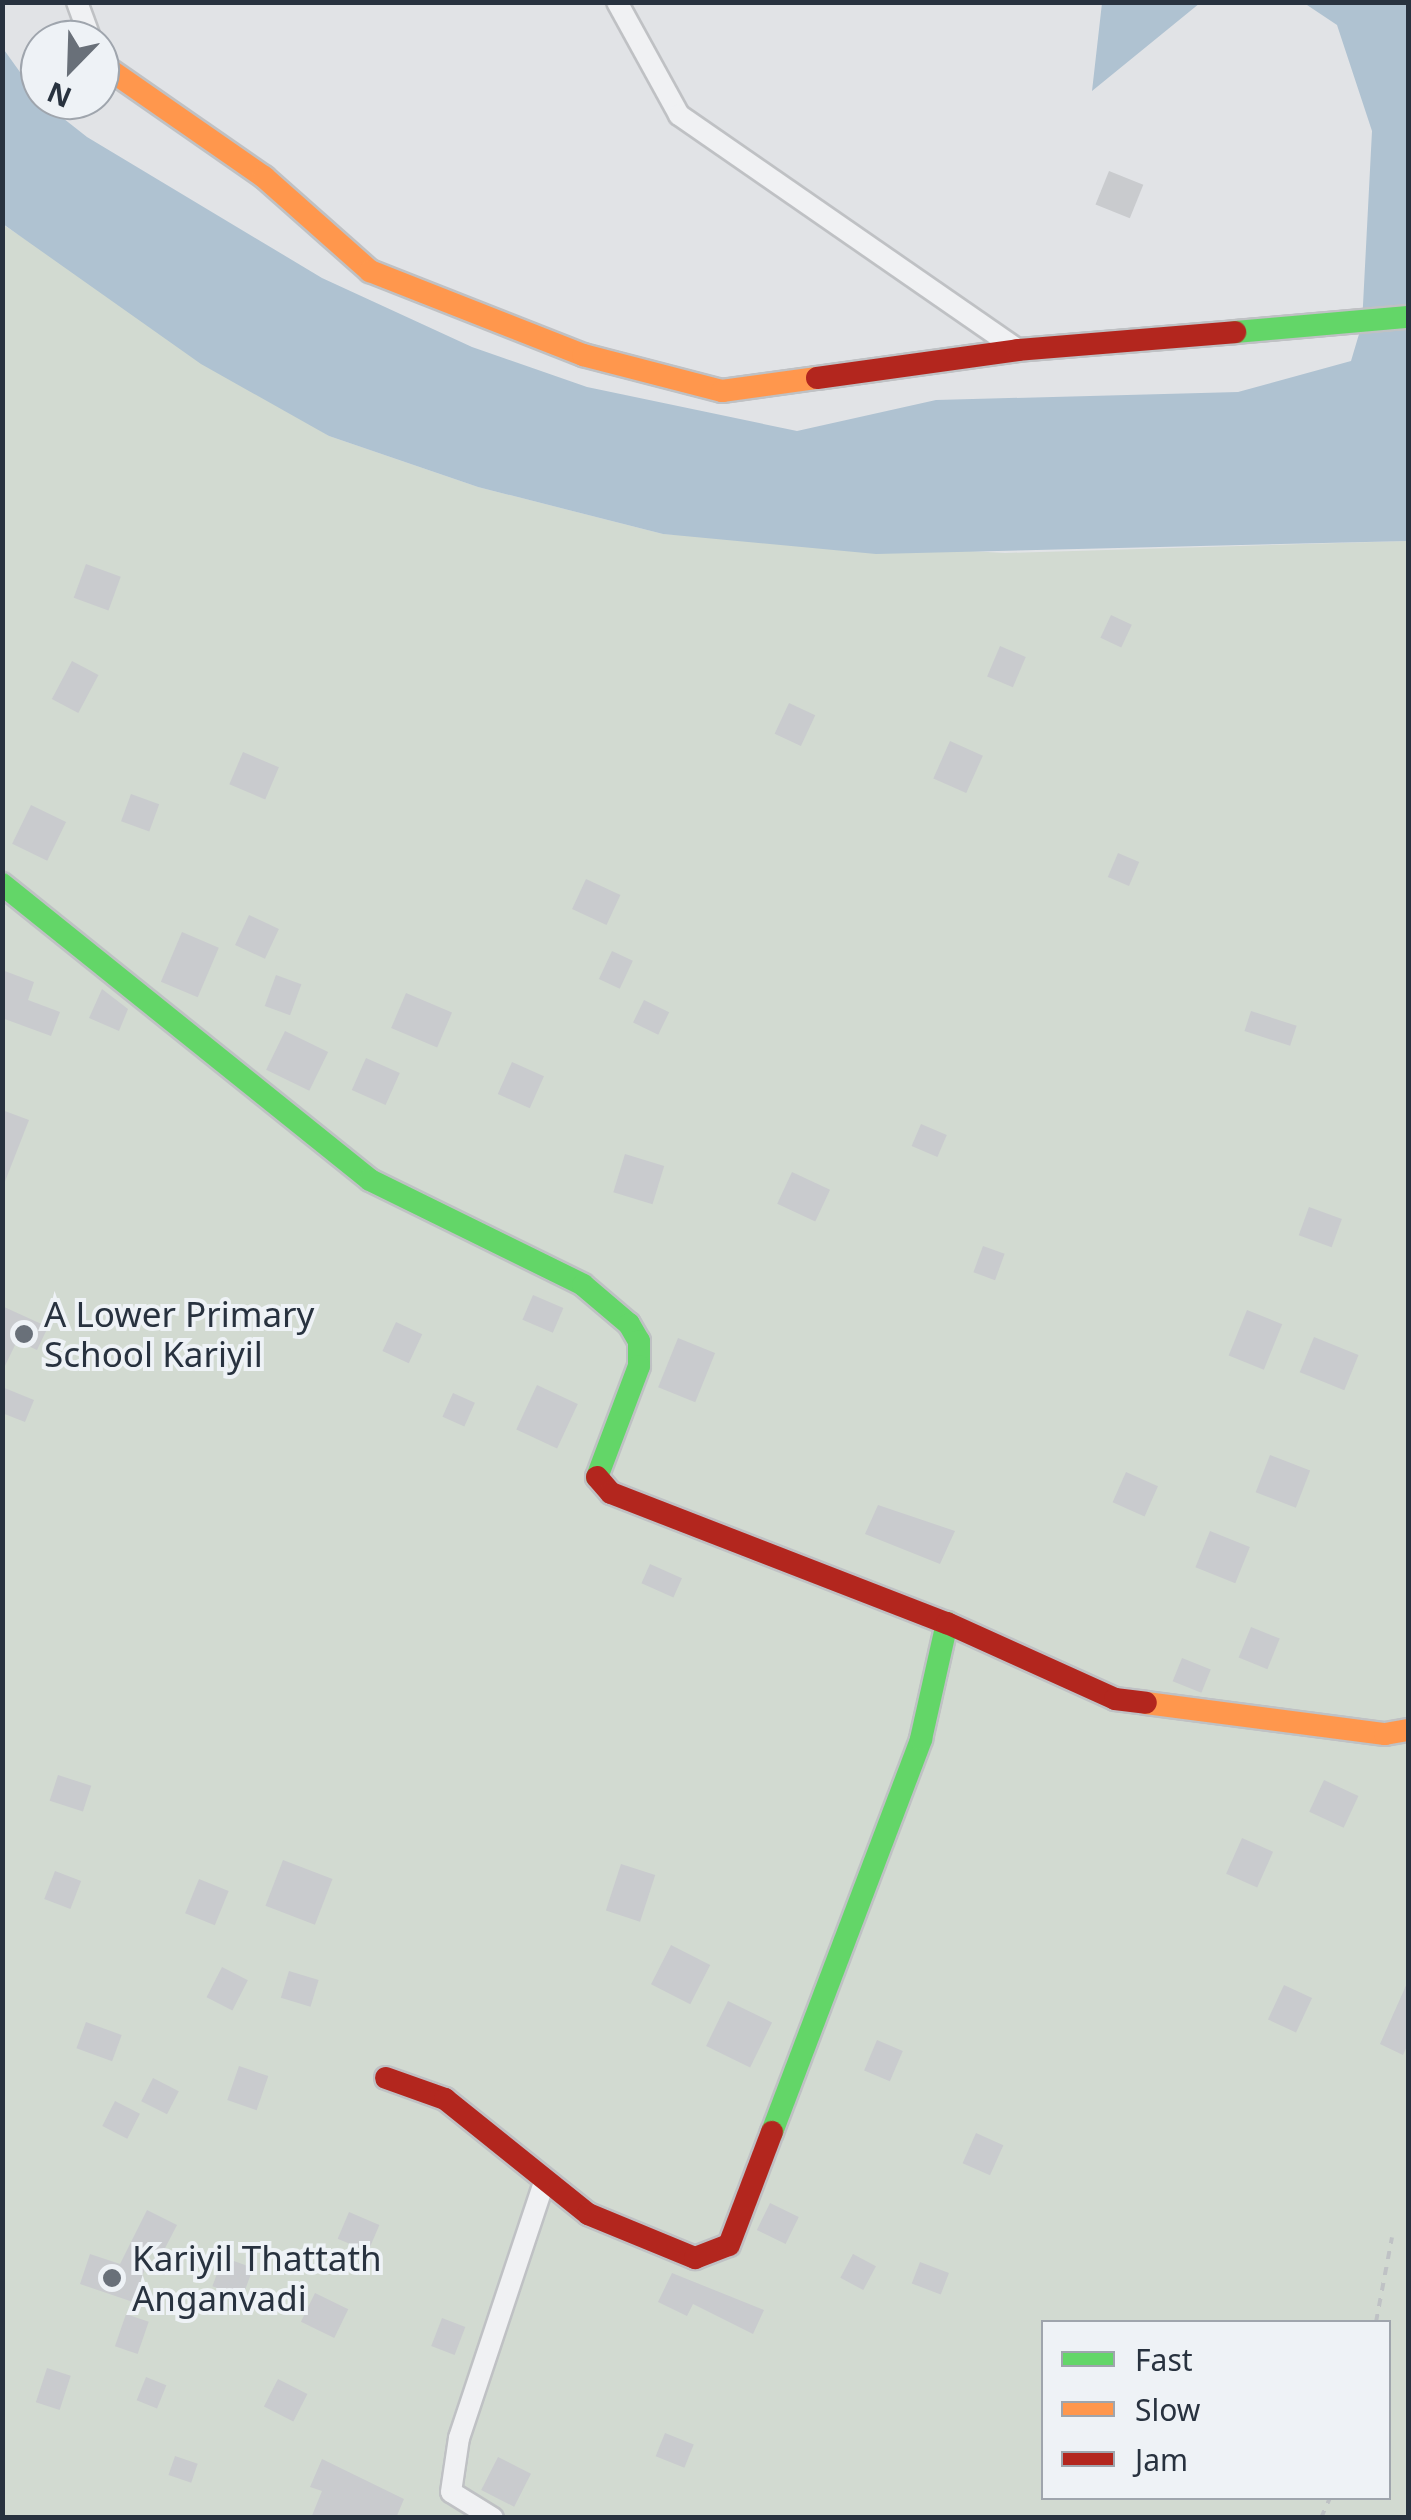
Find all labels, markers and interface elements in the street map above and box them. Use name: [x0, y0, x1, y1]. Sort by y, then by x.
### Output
north arrow: [20, 20, 120, 120]
text: N: [41, 74, 77, 118]
place label: A Lower Primary School Kariyil: [44, 1293, 314, 1375]
marker: A Lower Primary School Kariyil: [13, 1323, 35, 1345]
place label: Kariyil Thattath Anganvadi: [132, 2237, 382, 2319]
marker: Kariyil Thattath Anganvadi: [101, 2267, 123, 2289]
legend: [1041, 2320, 1391, 2500]
text: Fast: [1135, 2339, 1193, 2380]
text: Slow: [1135, 2389, 1200, 2430]
text: Jam: [1135, 2439, 1188, 2480]

